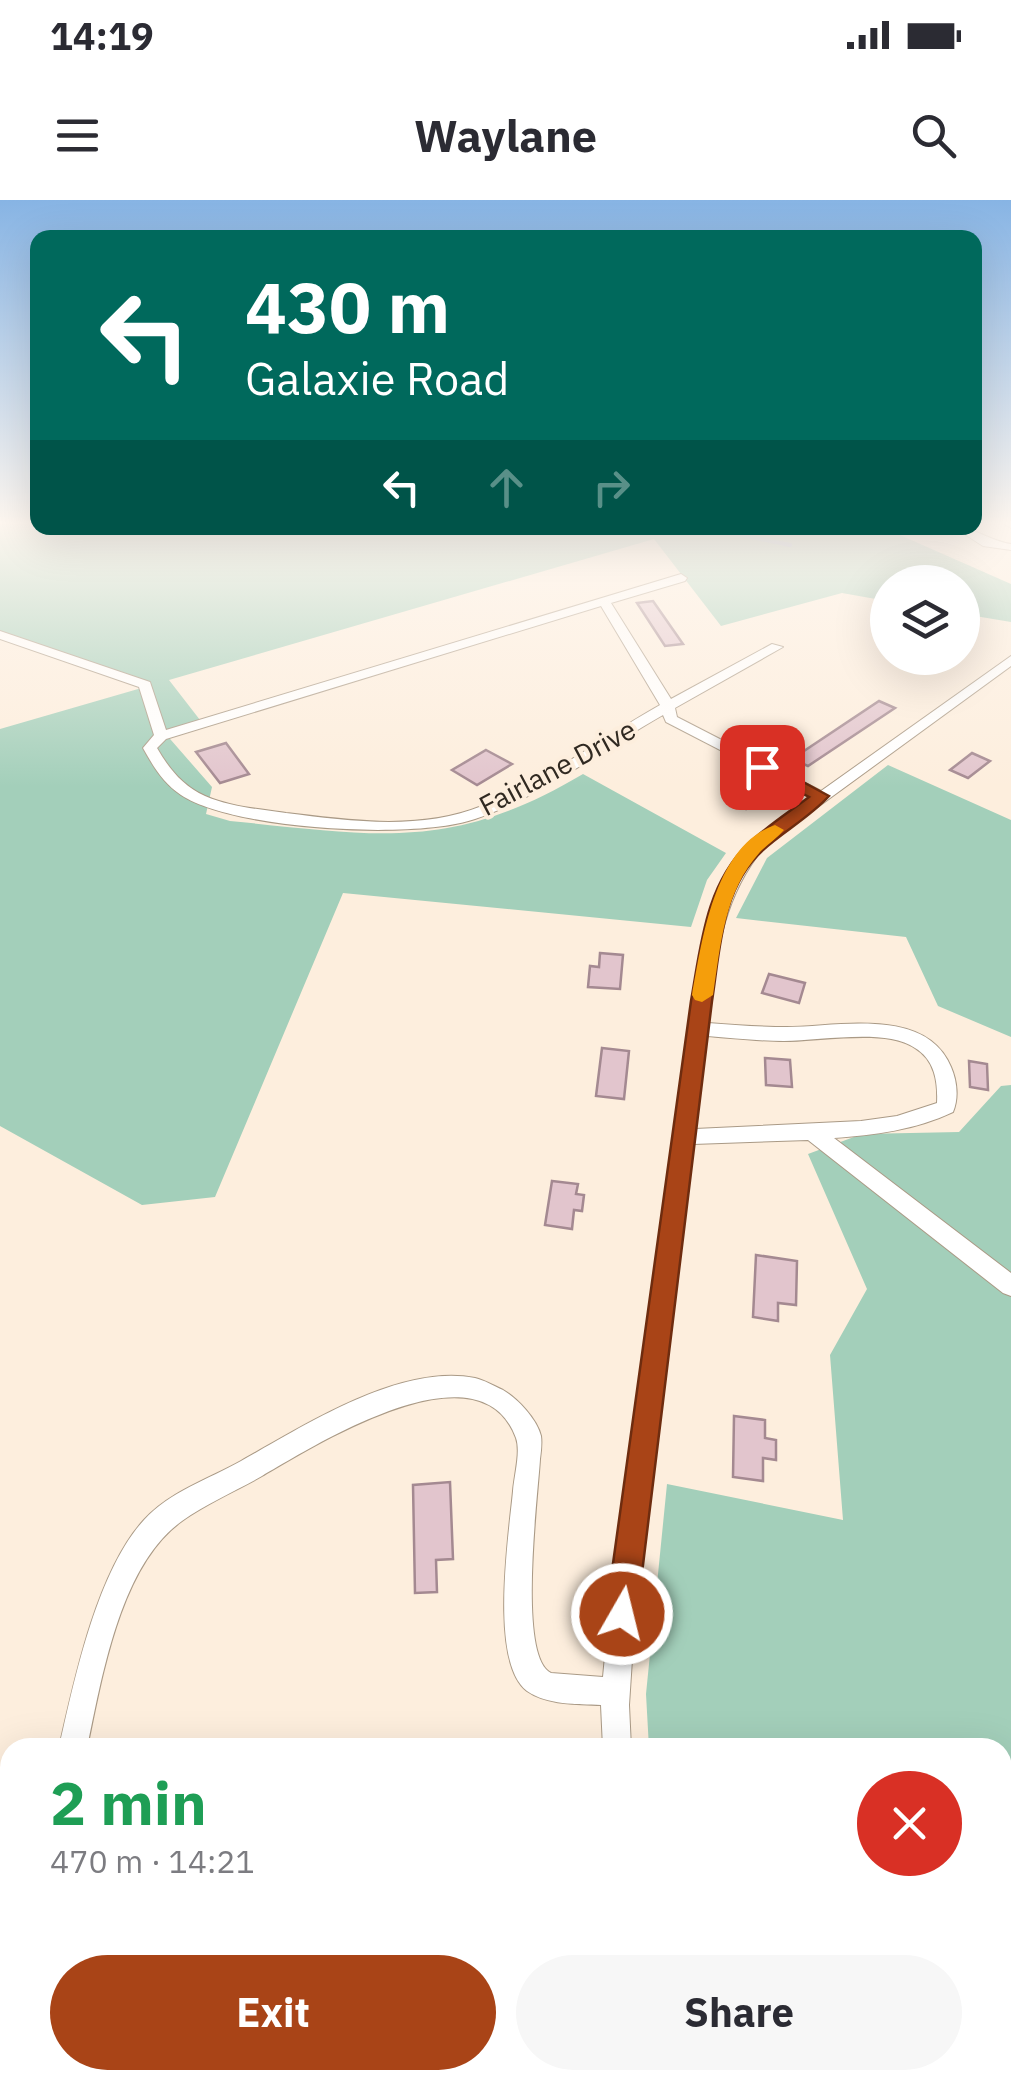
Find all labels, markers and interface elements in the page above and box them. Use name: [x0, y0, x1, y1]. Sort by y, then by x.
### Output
text: 14:19: [50, 11, 154, 60]
text: Waylane: [414, 106, 597, 164]
icon: menu: [50, 108, 105, 163]
icon: search: [906, 108, 961, 163]
text: 430 m: [245, 261, 450, 352]
icon: left: [80, 270, 210, 400]
text: Galaxie Road: [245, 349, 509, 407]
icon: left: [374, 460, 429, 515]
icon: ahead: [479, 460, 534, 515]
icon: right: [584, 460, 639, 515]
map controls: [870, 565, 980, 675]
button: layers: [870, 565, 980, 675]
street label: Fairlane Drive: [472, 710, 642, 824]
pin: [720, 725, 805, 810]
icon: arrive: [735, 740, 790, 795]
position arrow: [570, 1562, 674, 1666]
text: 2 min: [50, 1763, 207, 1842]
button: close: [857, 1771, 962, 1876]
text: 470 m · 14:21: [50, 1840, 255, 1882]
button: Exit: [50, 1955, 496, 2070]
button: Share: [516, 1955, 962, 2070]

